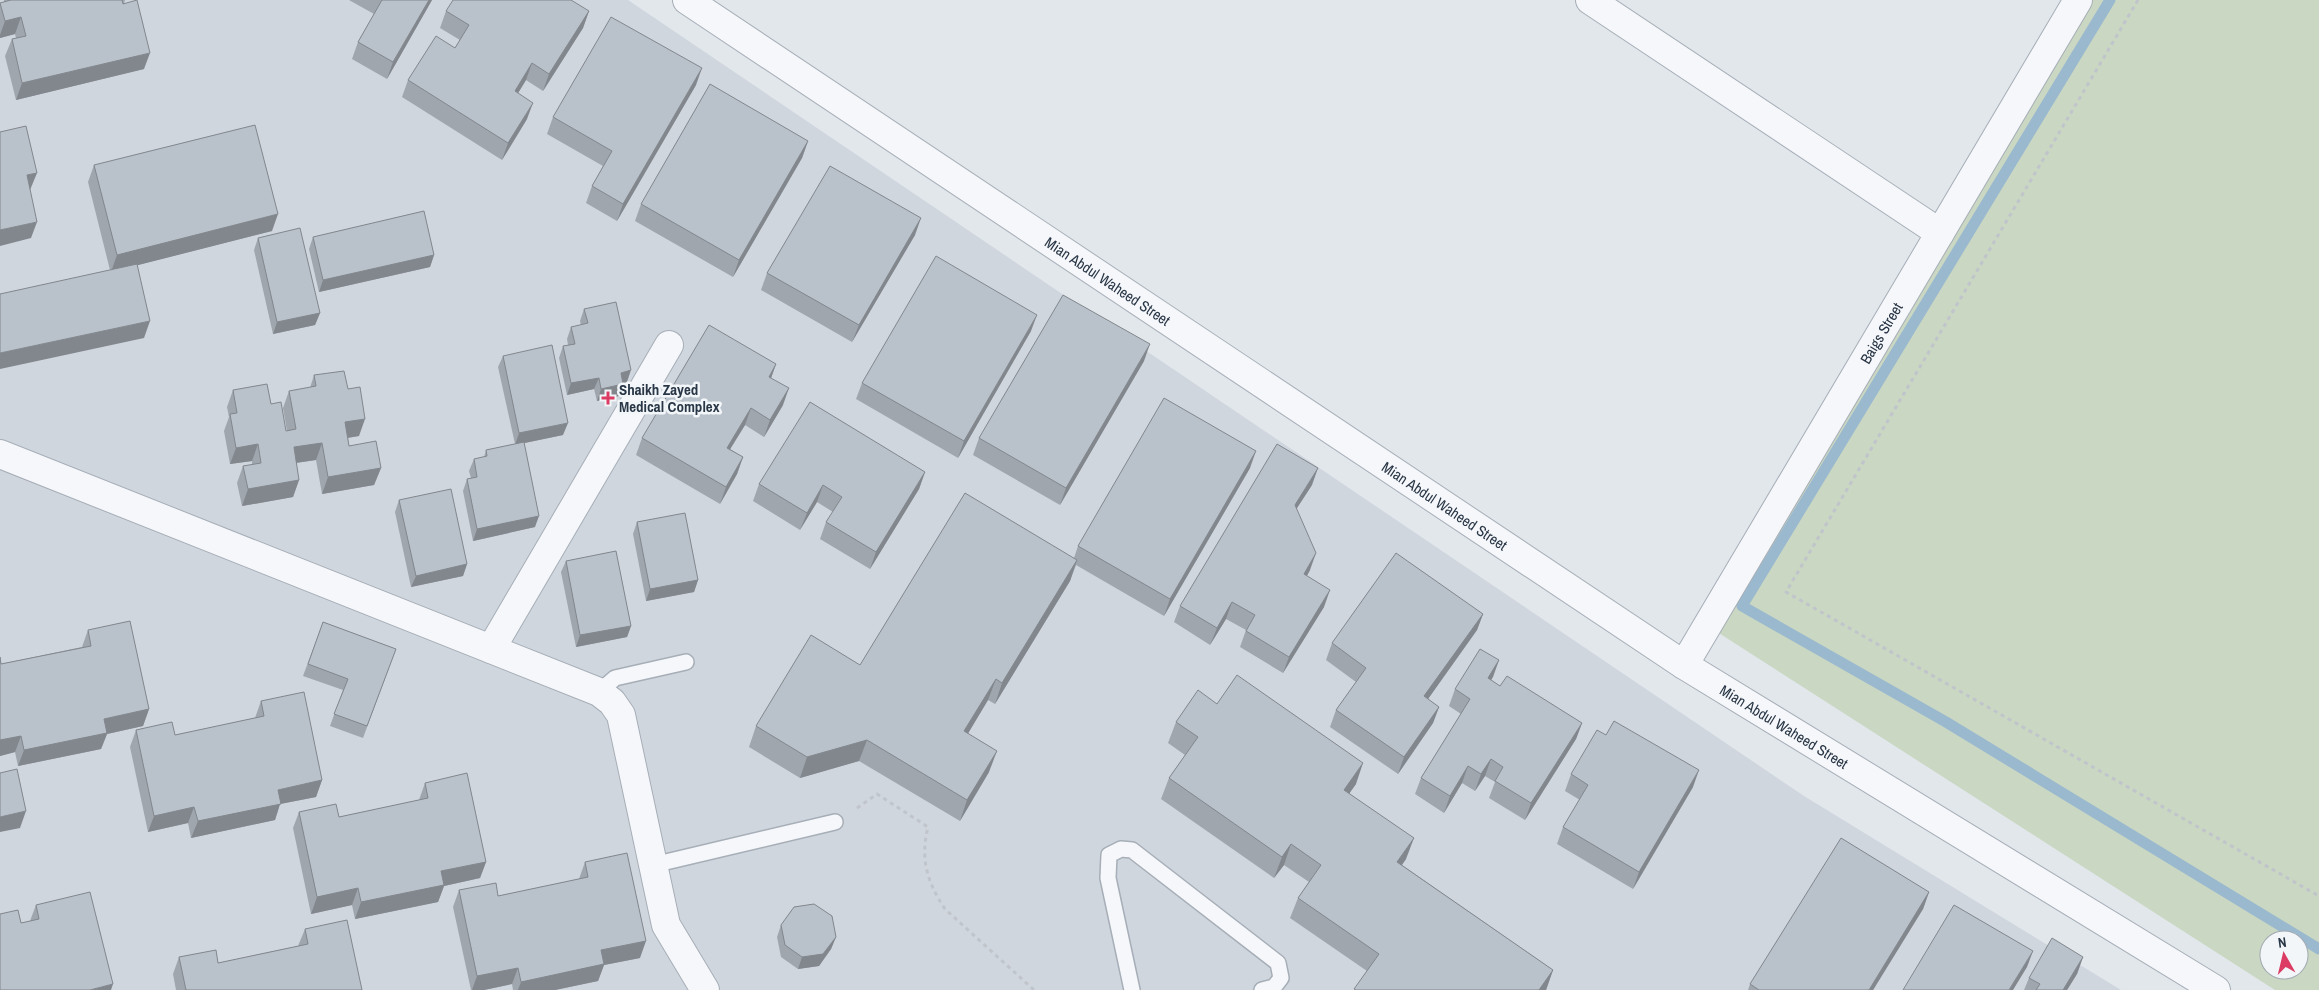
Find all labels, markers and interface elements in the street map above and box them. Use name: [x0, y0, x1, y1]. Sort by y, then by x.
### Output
street label: Mian Abdul Waheed Street: [1041, 231, 1175, 331]
street label: Baigs Street: [1854, 298, 1907, 367]
place label: Shaikh Zayed Medical Complex: [619, 379, 720, 417]
marker: Shaikh Zayed Medical Complex: [601, 391, 615, 405]
street label: Mian Abdul Waheed Street: [1378, 456, 1512, 555]
street label: Mian Abdul Waheed Street: [1716, 679, 1853, 774]
north arrow: [2259, 930, 2309, 980]
text: N: [2277, 933, 2288, 952]

